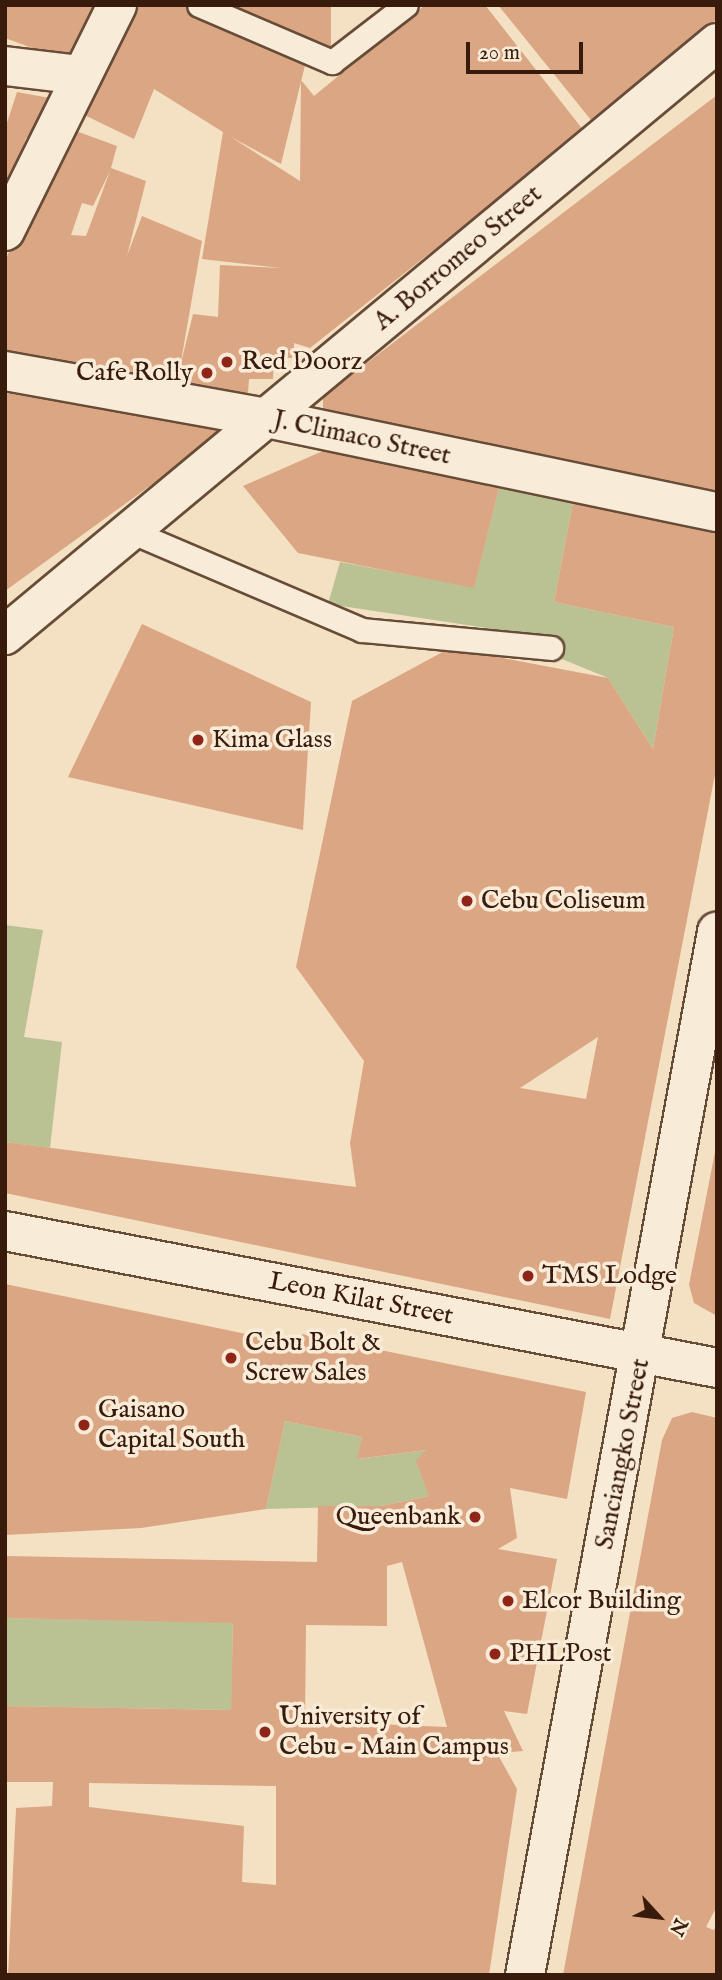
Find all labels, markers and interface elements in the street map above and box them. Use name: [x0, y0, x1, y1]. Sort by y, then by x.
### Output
scale bar: [470, 28, 587, 72]
text: 20 m: [479, 40, 520, 67]
street label: A. Borromeo Street: [368, 179, 548, 337]
place label: Red Doorz: [241, 346, 363, 378]
marker: Red Doorz: [219, 354, 235, 370]
place label: Cafe Rolly: [76, 357, 193, 389]
marker: Cafe Rolly: [199, 365, 215, 381]
street label: J. Climaco Street: [270, 404, 454, 472]
place label: Kima Glass: [212, 724, 332, 756]
marker: Kima Glass: [190, 732, 206, 748]
place label: Cebu Coliseum: [481, 885, 646, 917]
marker: Cebu Coliseum: [459, 893, 475, 909]
place label: TMS Lodge: [542, 1260, 677, 1292]
street label: Leon Kilat Street: [266, 1266, 456, 1332]
marker: TMS Lodge: [520, 1268, 536, 1284]
place label: Cebu Bolt & Screw Sales: [245, 1327, 381, 1388]
marker: Cebu Bolt & Screw Sales: [223, 1350, 239, 1366]
street label: Sanciangko Street: [589, 1356, 657, 1552]
place label: Gaisano Capital South: [98, 1394, 245, 1456]
marker: Gaisano Capital South: [76, 1417, 92, 1433]
place label: Queenbank: [336, 1501, 461, 1533]
marker: Queenbank: [467, 1509, 483, 1525]
place label: Elcor Building: [522, 1585, 681, 1617]
marker: Elcor Building: [500, 1593, 516, 1609]
place label: PHLPost: [509, 1638, 611, 1670]
marker: PHLPost: [487, 1646, 503, 1662]
place label: University of Cebu - Main Campus: [279, 1701, 509, 1762]
marker: University of Cebu - Main Campus: [257, 1724, 273, 1740]
north arrow: [624, 1882, 694, 1952]
text: N: [663, 1914, 692, 1939]

